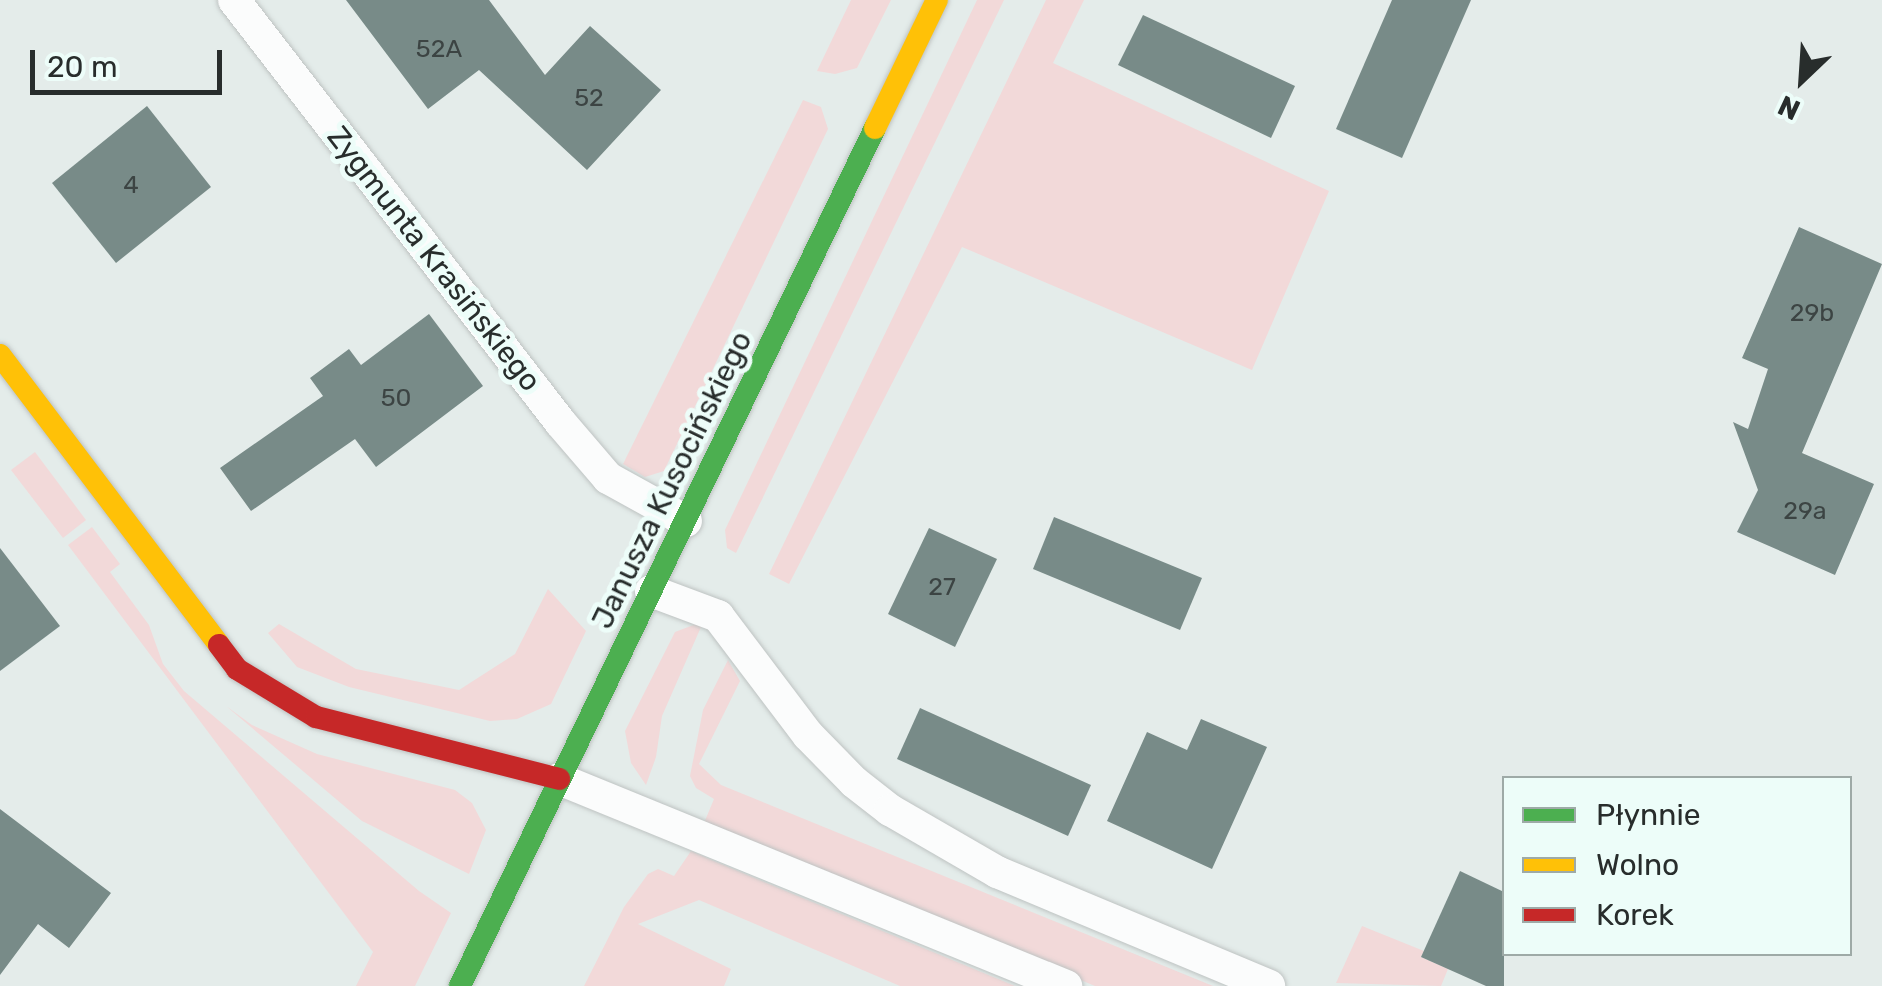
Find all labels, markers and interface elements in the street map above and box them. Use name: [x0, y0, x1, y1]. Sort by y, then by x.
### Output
scale bar: [35, 30, 228, 92]
north arrow: [1752, 30, 1852, 130]
house number: 52A: [416, 34, 462, 64]
text: 20 m: [47, 49, 118, 85]
house number: 52: [574, 83, 604, 113]
text: N: [1773, 88, 1805, 127]
street label: Zygmunta Krasińskiego: [319, 119, 549, 399]
house number: 4: [123, 170, 139, 200]
house number: 29b: [1790, 298, 1834, 328]
street label: Janusza Kusocińskiego: [584, 326, 760, 634]
house number: 50: [381, 383, 411, 413]
house number: 29a: [1783, 496, 1827, 526]
house number: 27: [928, 572, 956, 602]
legend: [1502, 776, 1852, 956]
text: Płynnie: [1596, 797, 1701, 833]
text: Wolno: [1596, 847, 1679, 883]
text: Korek: [1596, 897, 1674, 933]

